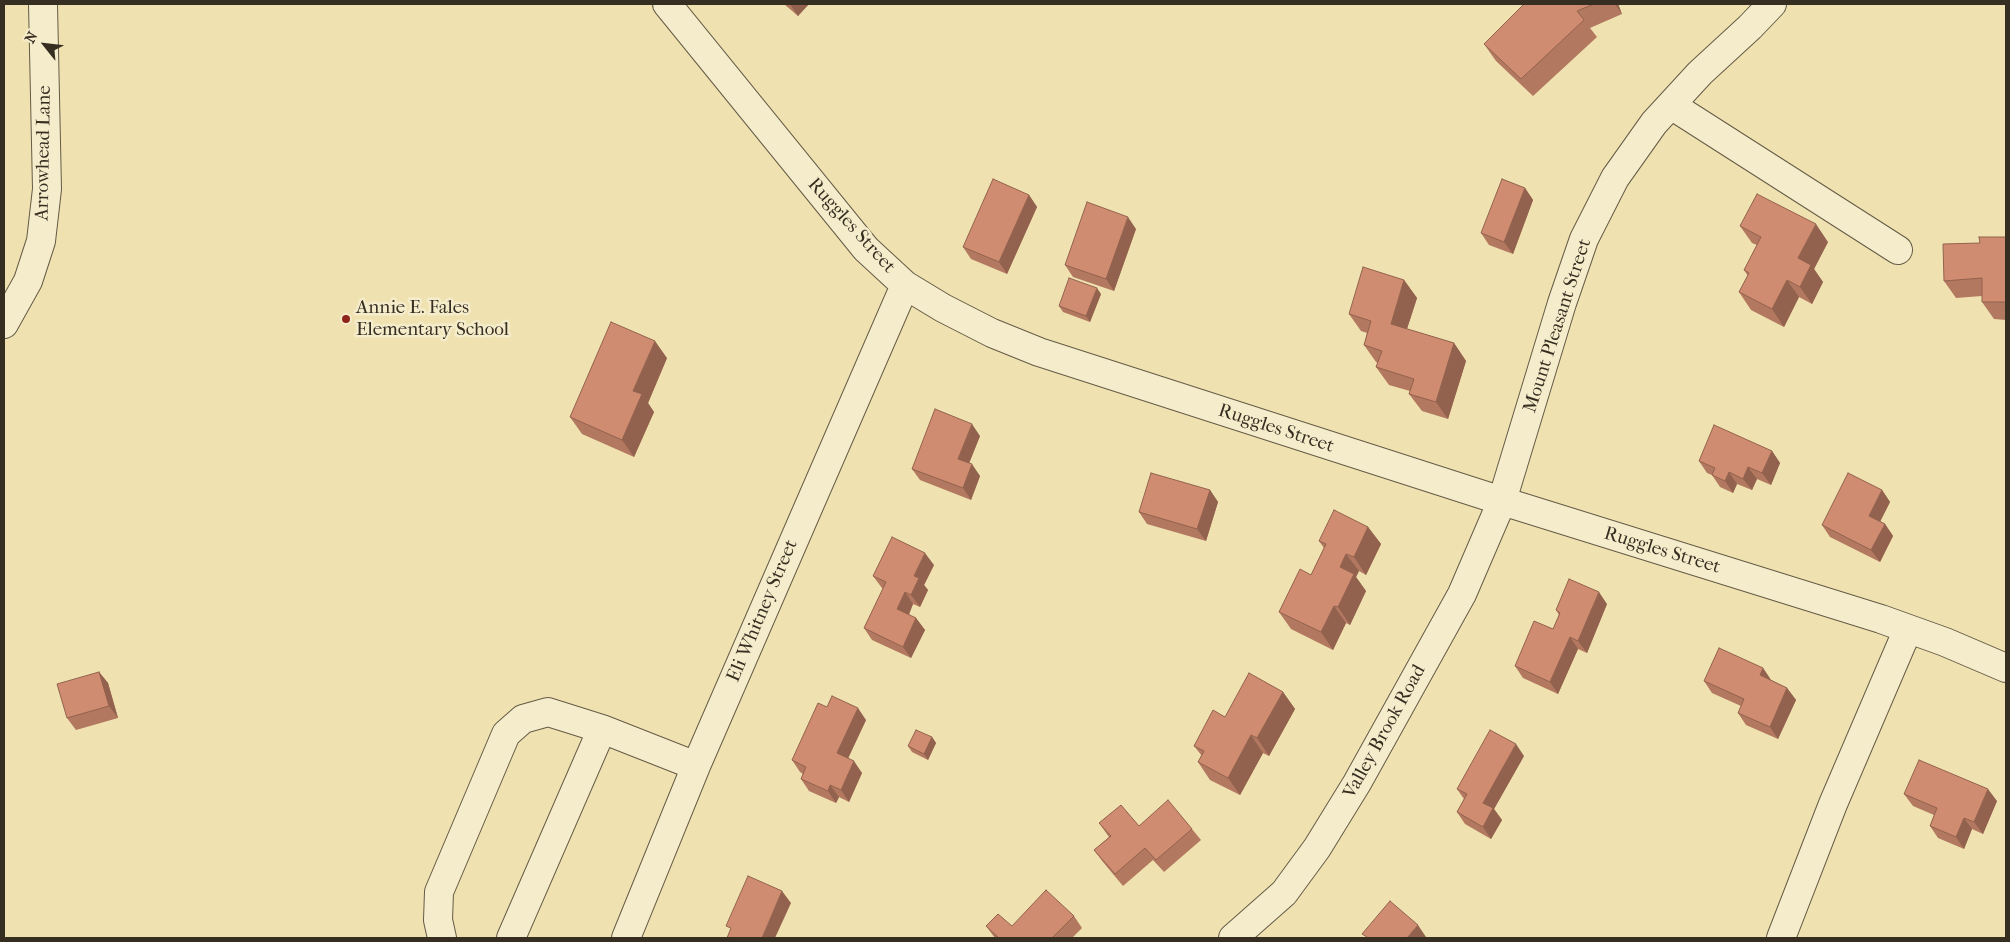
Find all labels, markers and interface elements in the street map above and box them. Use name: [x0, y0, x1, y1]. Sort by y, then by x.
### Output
north arrow: [20, 20, 70, 70]
text: N: [21, 29, 41, 46]
street label: Arrowhead Lane: [31, 85, 57, 221]
street label: Ruggles Street: [802, 174, 900, 278]
street label: Mount Pleasant Street: [1519, 236, 1597, 416]
place label: Annie E. Fales Elementary School: [356, 297, 509, 341]
marker: Annie E. Fales Elementary School: [340, 313, 352, 325]
street label: Ruggles Street: [1215, 400, 1337, 458]
street label: Ruggles Street: [1601, 523, 1723, 579]
street label: Eli Whitney Street: [723, 536, 803, 686]
street label: Valley Brook Road: [1339, 661, 1431, 803]

